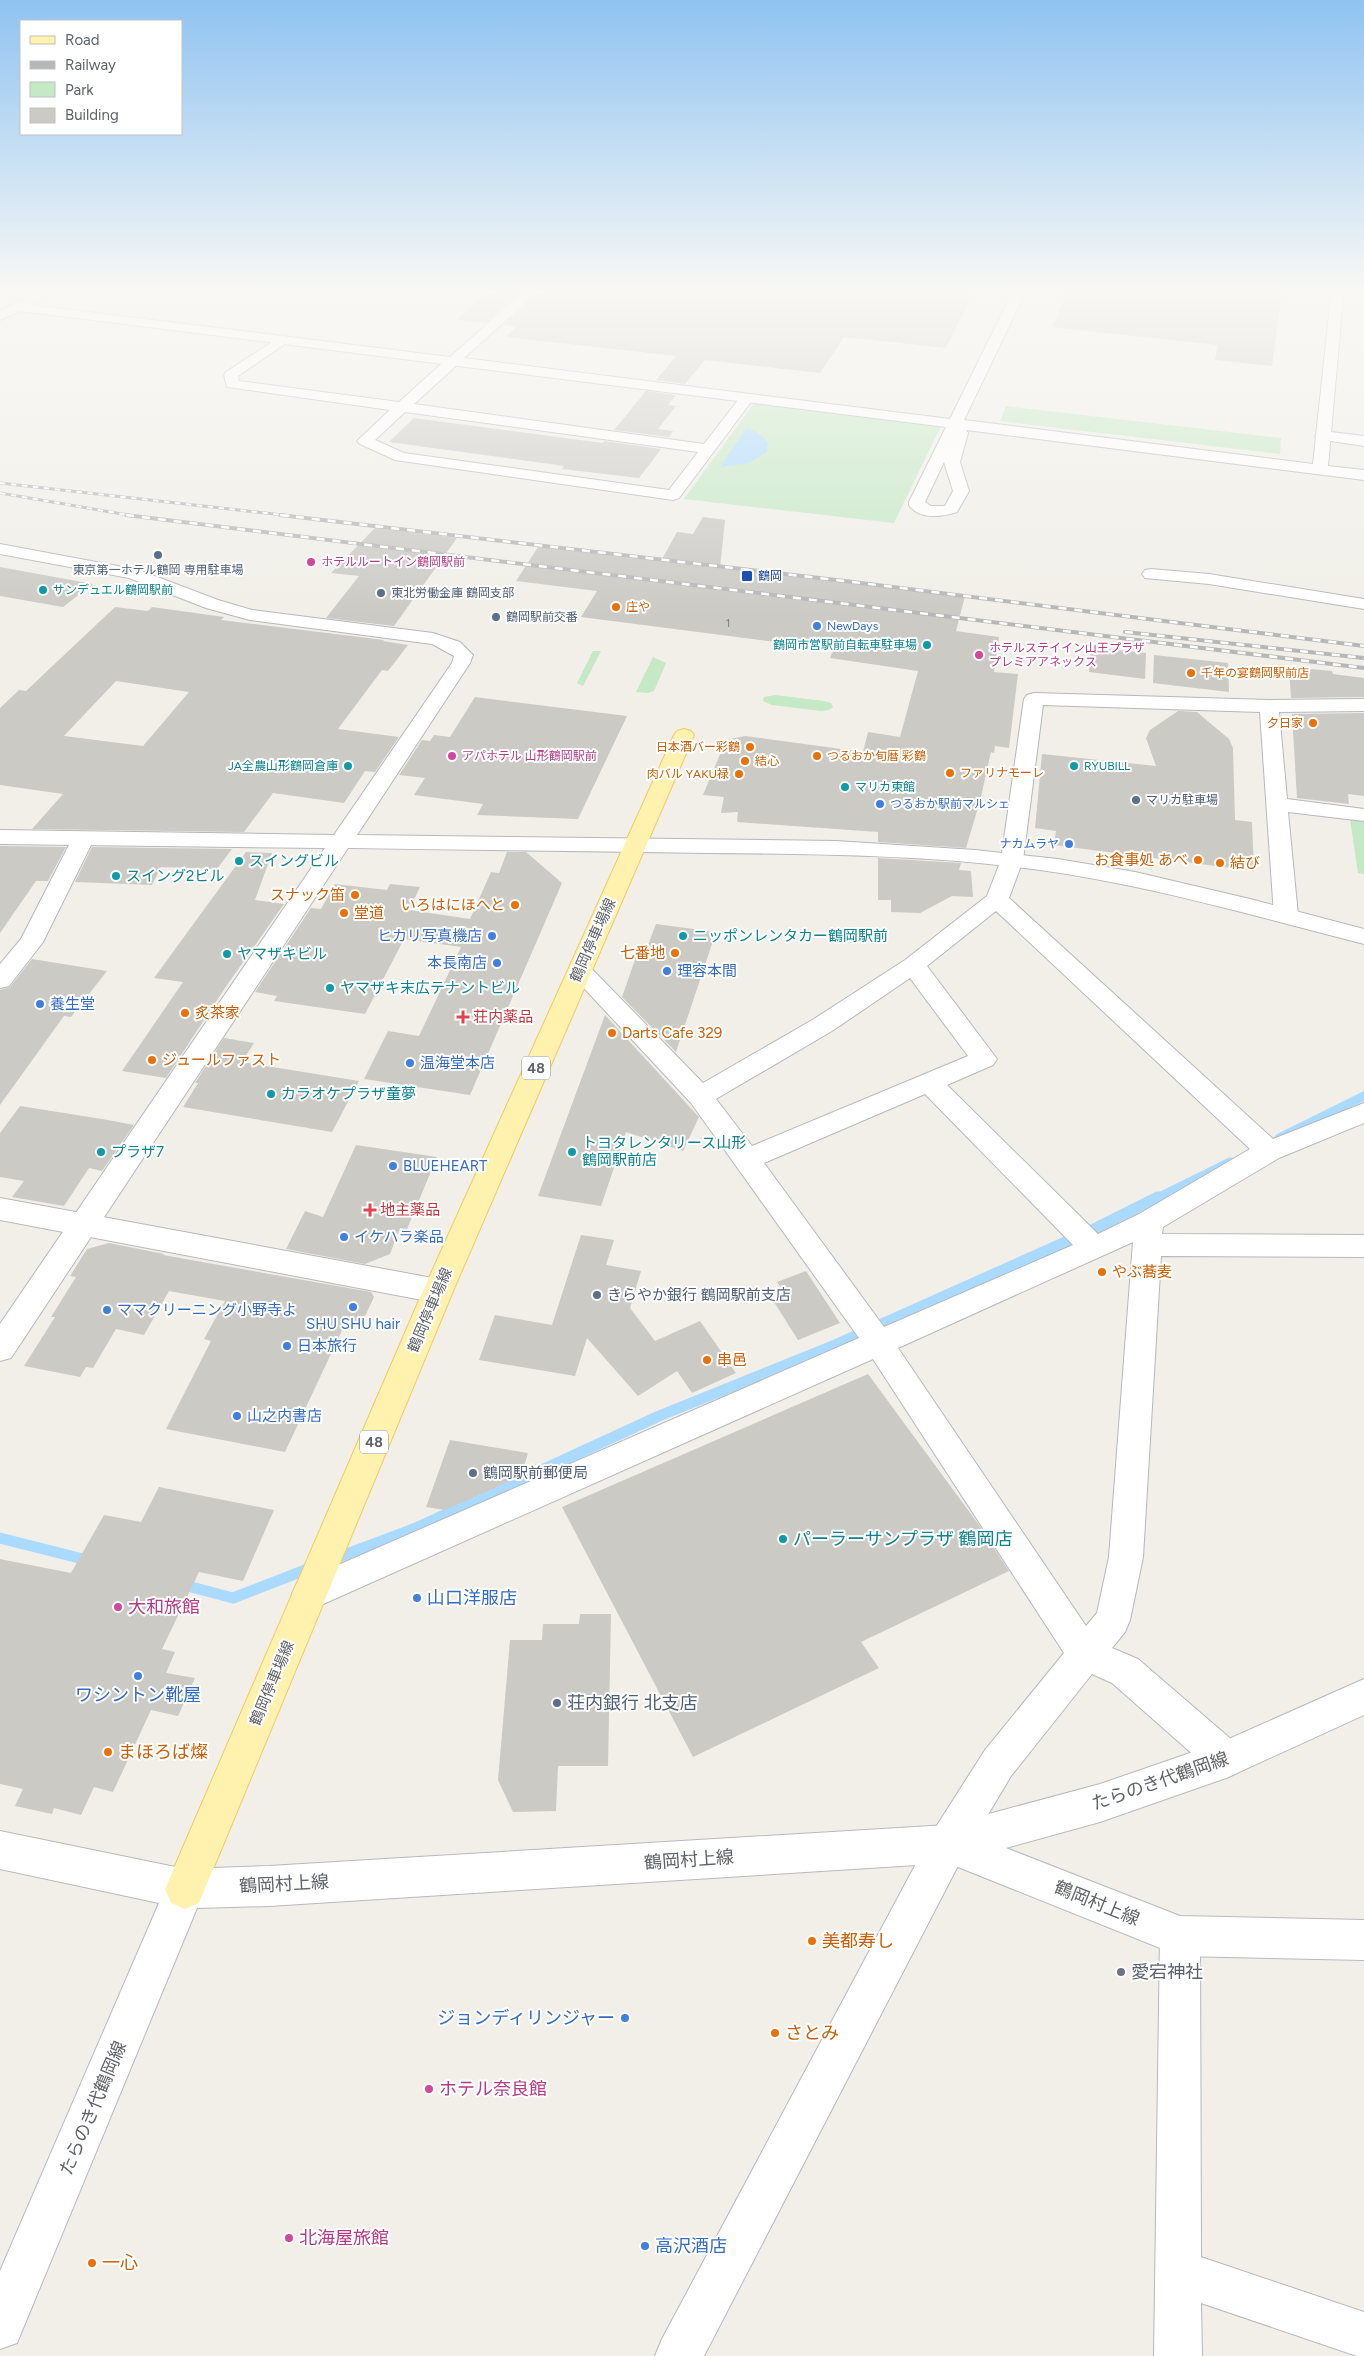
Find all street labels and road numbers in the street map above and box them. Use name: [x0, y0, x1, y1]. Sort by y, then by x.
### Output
street label: 鶴岡停車場線: [566, 895, 620, 985]
road number: 48: [522, 1056, 550, 1080]
street label: 鶴岡停車場線: [404, 1265, 456, 1355]
road number: 48: [360, 1430, 388, 1454]
street label: 鶴岡停車場線: [246, 1638, 298, 1728]
street label: たらのき代鶴岡線: [1089, 1747, 1231, 1815]
street label: 鶴岡村上線: [643, 1846, 735, 1874]
street label: 鶴岡村上線: [238, 1871, 330, 1897]
street label: 鶴岡村上線: [1051, 1876, 1143, 1930]
street label: たらのき代鶴岡線: [55, 2038, 131, 2178]

